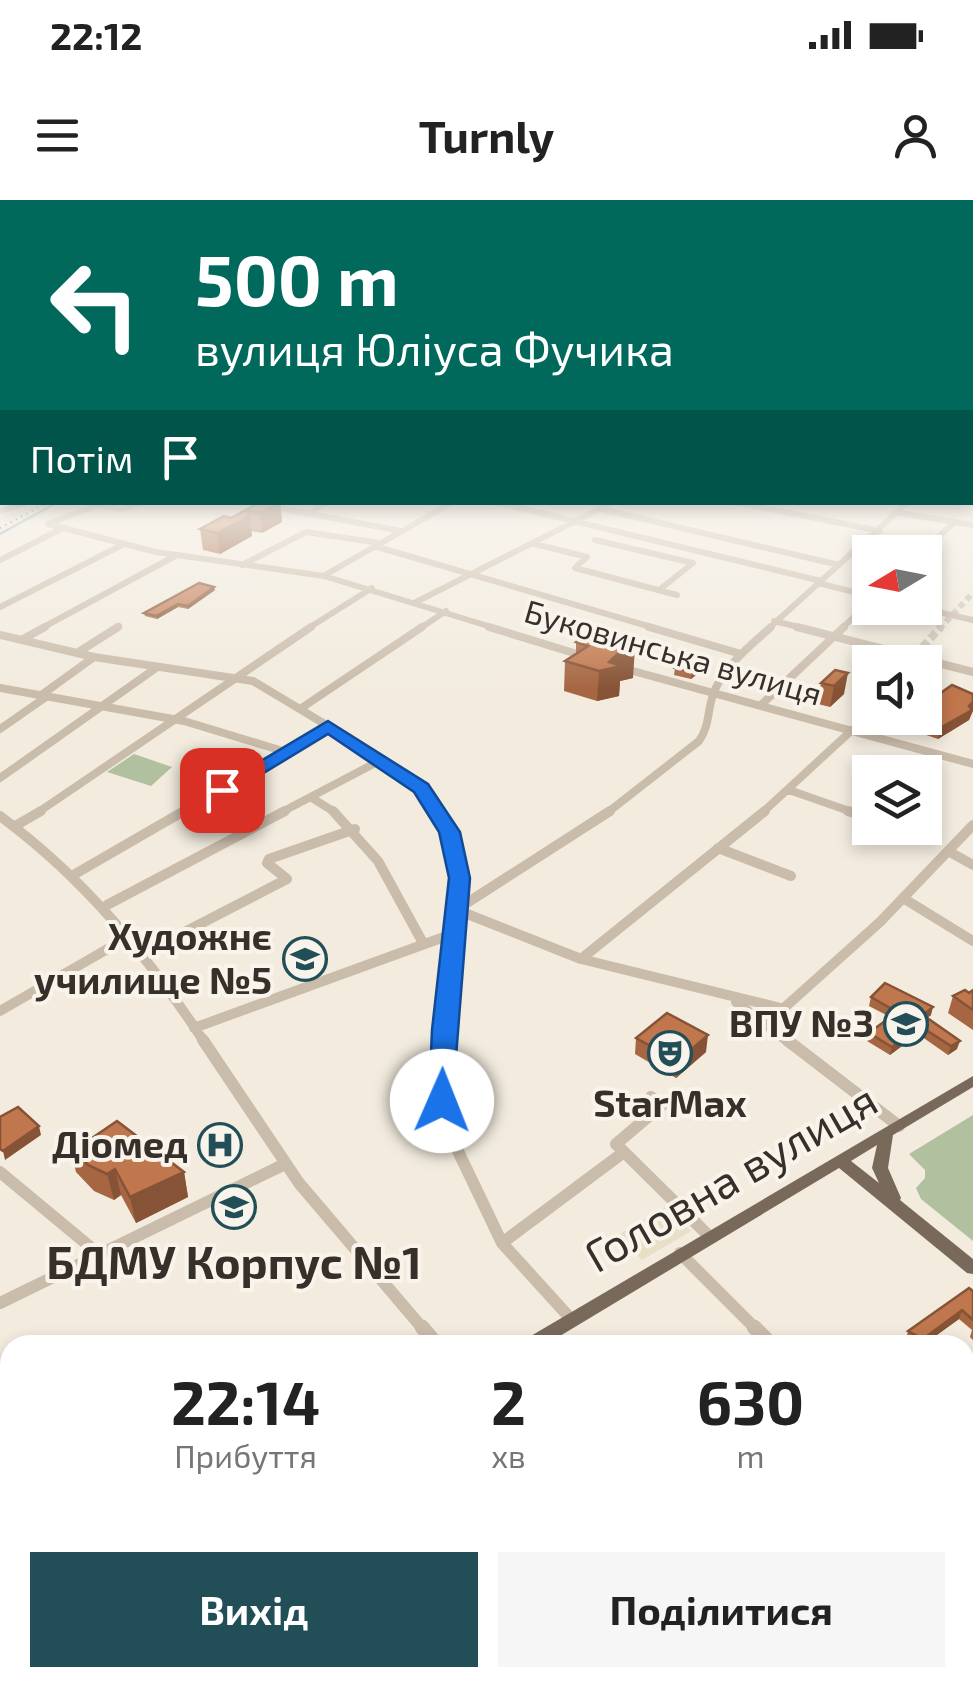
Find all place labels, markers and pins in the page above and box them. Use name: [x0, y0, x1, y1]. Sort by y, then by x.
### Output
pin: [180, 748, 265, 833]
place label: Художнє училище №5: [34, 912, 272, 1002]
school or university icon: Художнє училище №5: [282, 936, 328, 982]
place label: ВПУ №3: [729, 999, 874, 1045]
school or university icon: ВПУ №3: [883, 1001, 929, 1047]
theatre icon: StarMax: [647, 1030, 693, 1076]
place label: StarMax: [593, 1079, 747, 1125]
place label: Діомед: [52, 1120, 188, 1166]
hospital icon: Діомед: [197, 1122, 243, 1168]
school or university icon: БДМУ Корпус №1: [211, 1184, 257, 1230]
place label: БДМУ Корпус №1: [46, 1234, 422, 1289]

